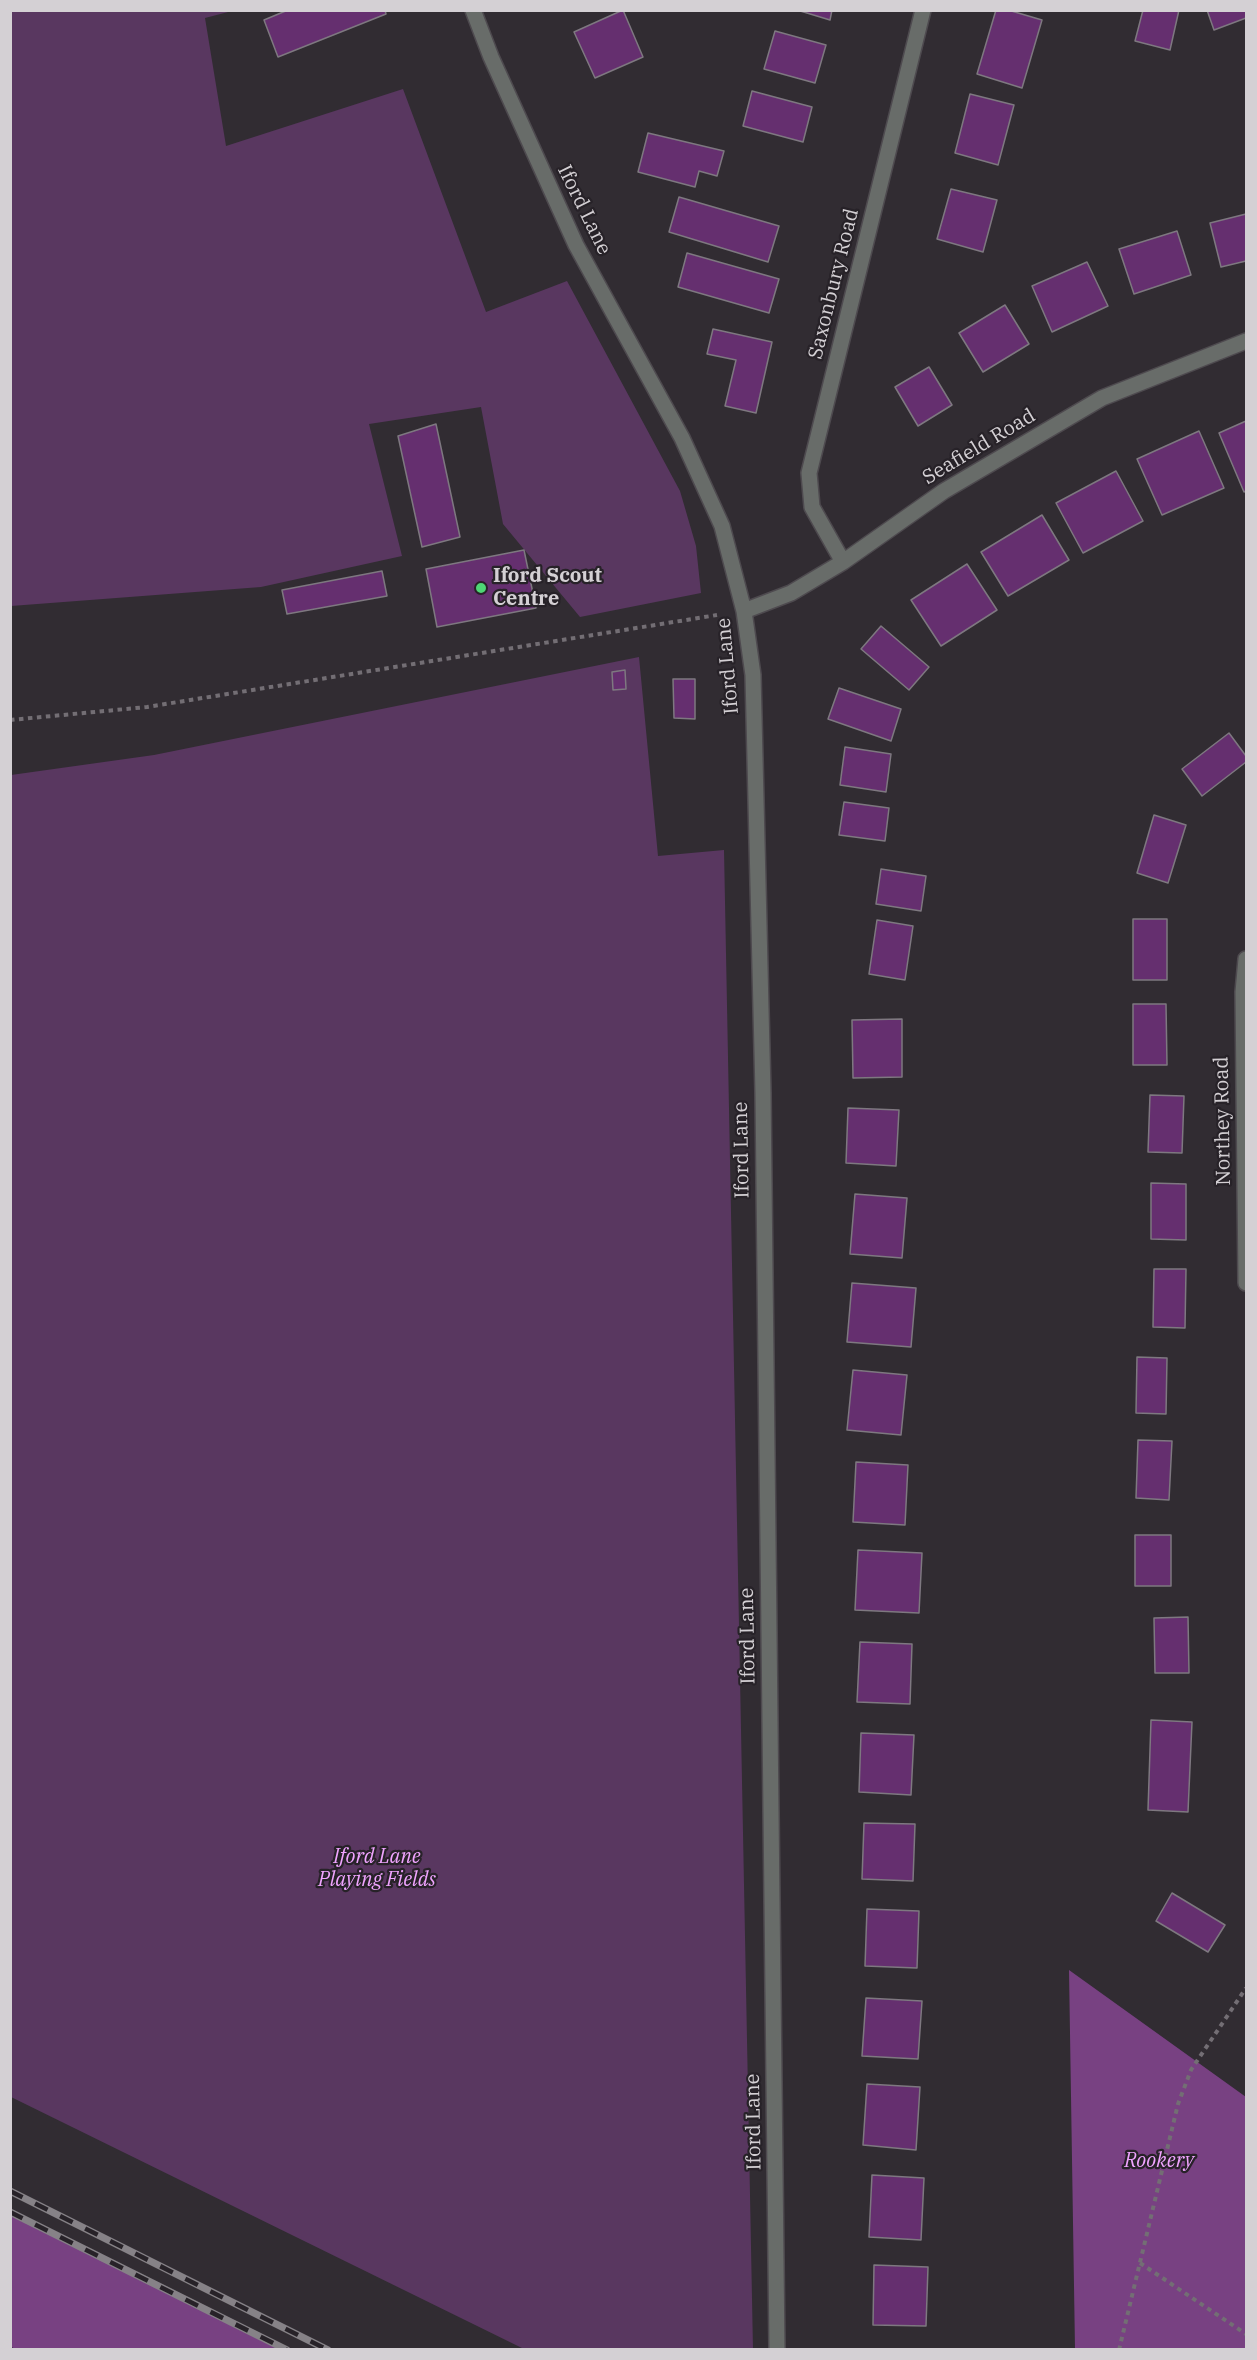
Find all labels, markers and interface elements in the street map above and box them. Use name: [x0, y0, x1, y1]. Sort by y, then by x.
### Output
street label: Iford Lane: [552, 161, 616, 259]
street label: Saxonbury Road: [804, 206, 864, 362]
street label: Seafield Road: [918, 404, 1040, 490]
place label: Iford Scout Centre: [493, 564, 602, 611]
marker: Iford Scout Centre: [474, 581, 488, 595]
street label: Iford Lane: [712, 617, 744, 715]
street label: Northey Road: [1210, 1056, 1236, 1186]
street label: Iford Lane: [729, 1101, 755, 1199]
street label: Iford Lane: [735, 1587, 761, 1685]
park label: Iford Lane Playing Fields: [318, 1845, 436, 1892]
street label: Iford Lane: [741, 2073, 767, 2171]
park label: Rookery: [1124, 2149, 1194, 2173]

